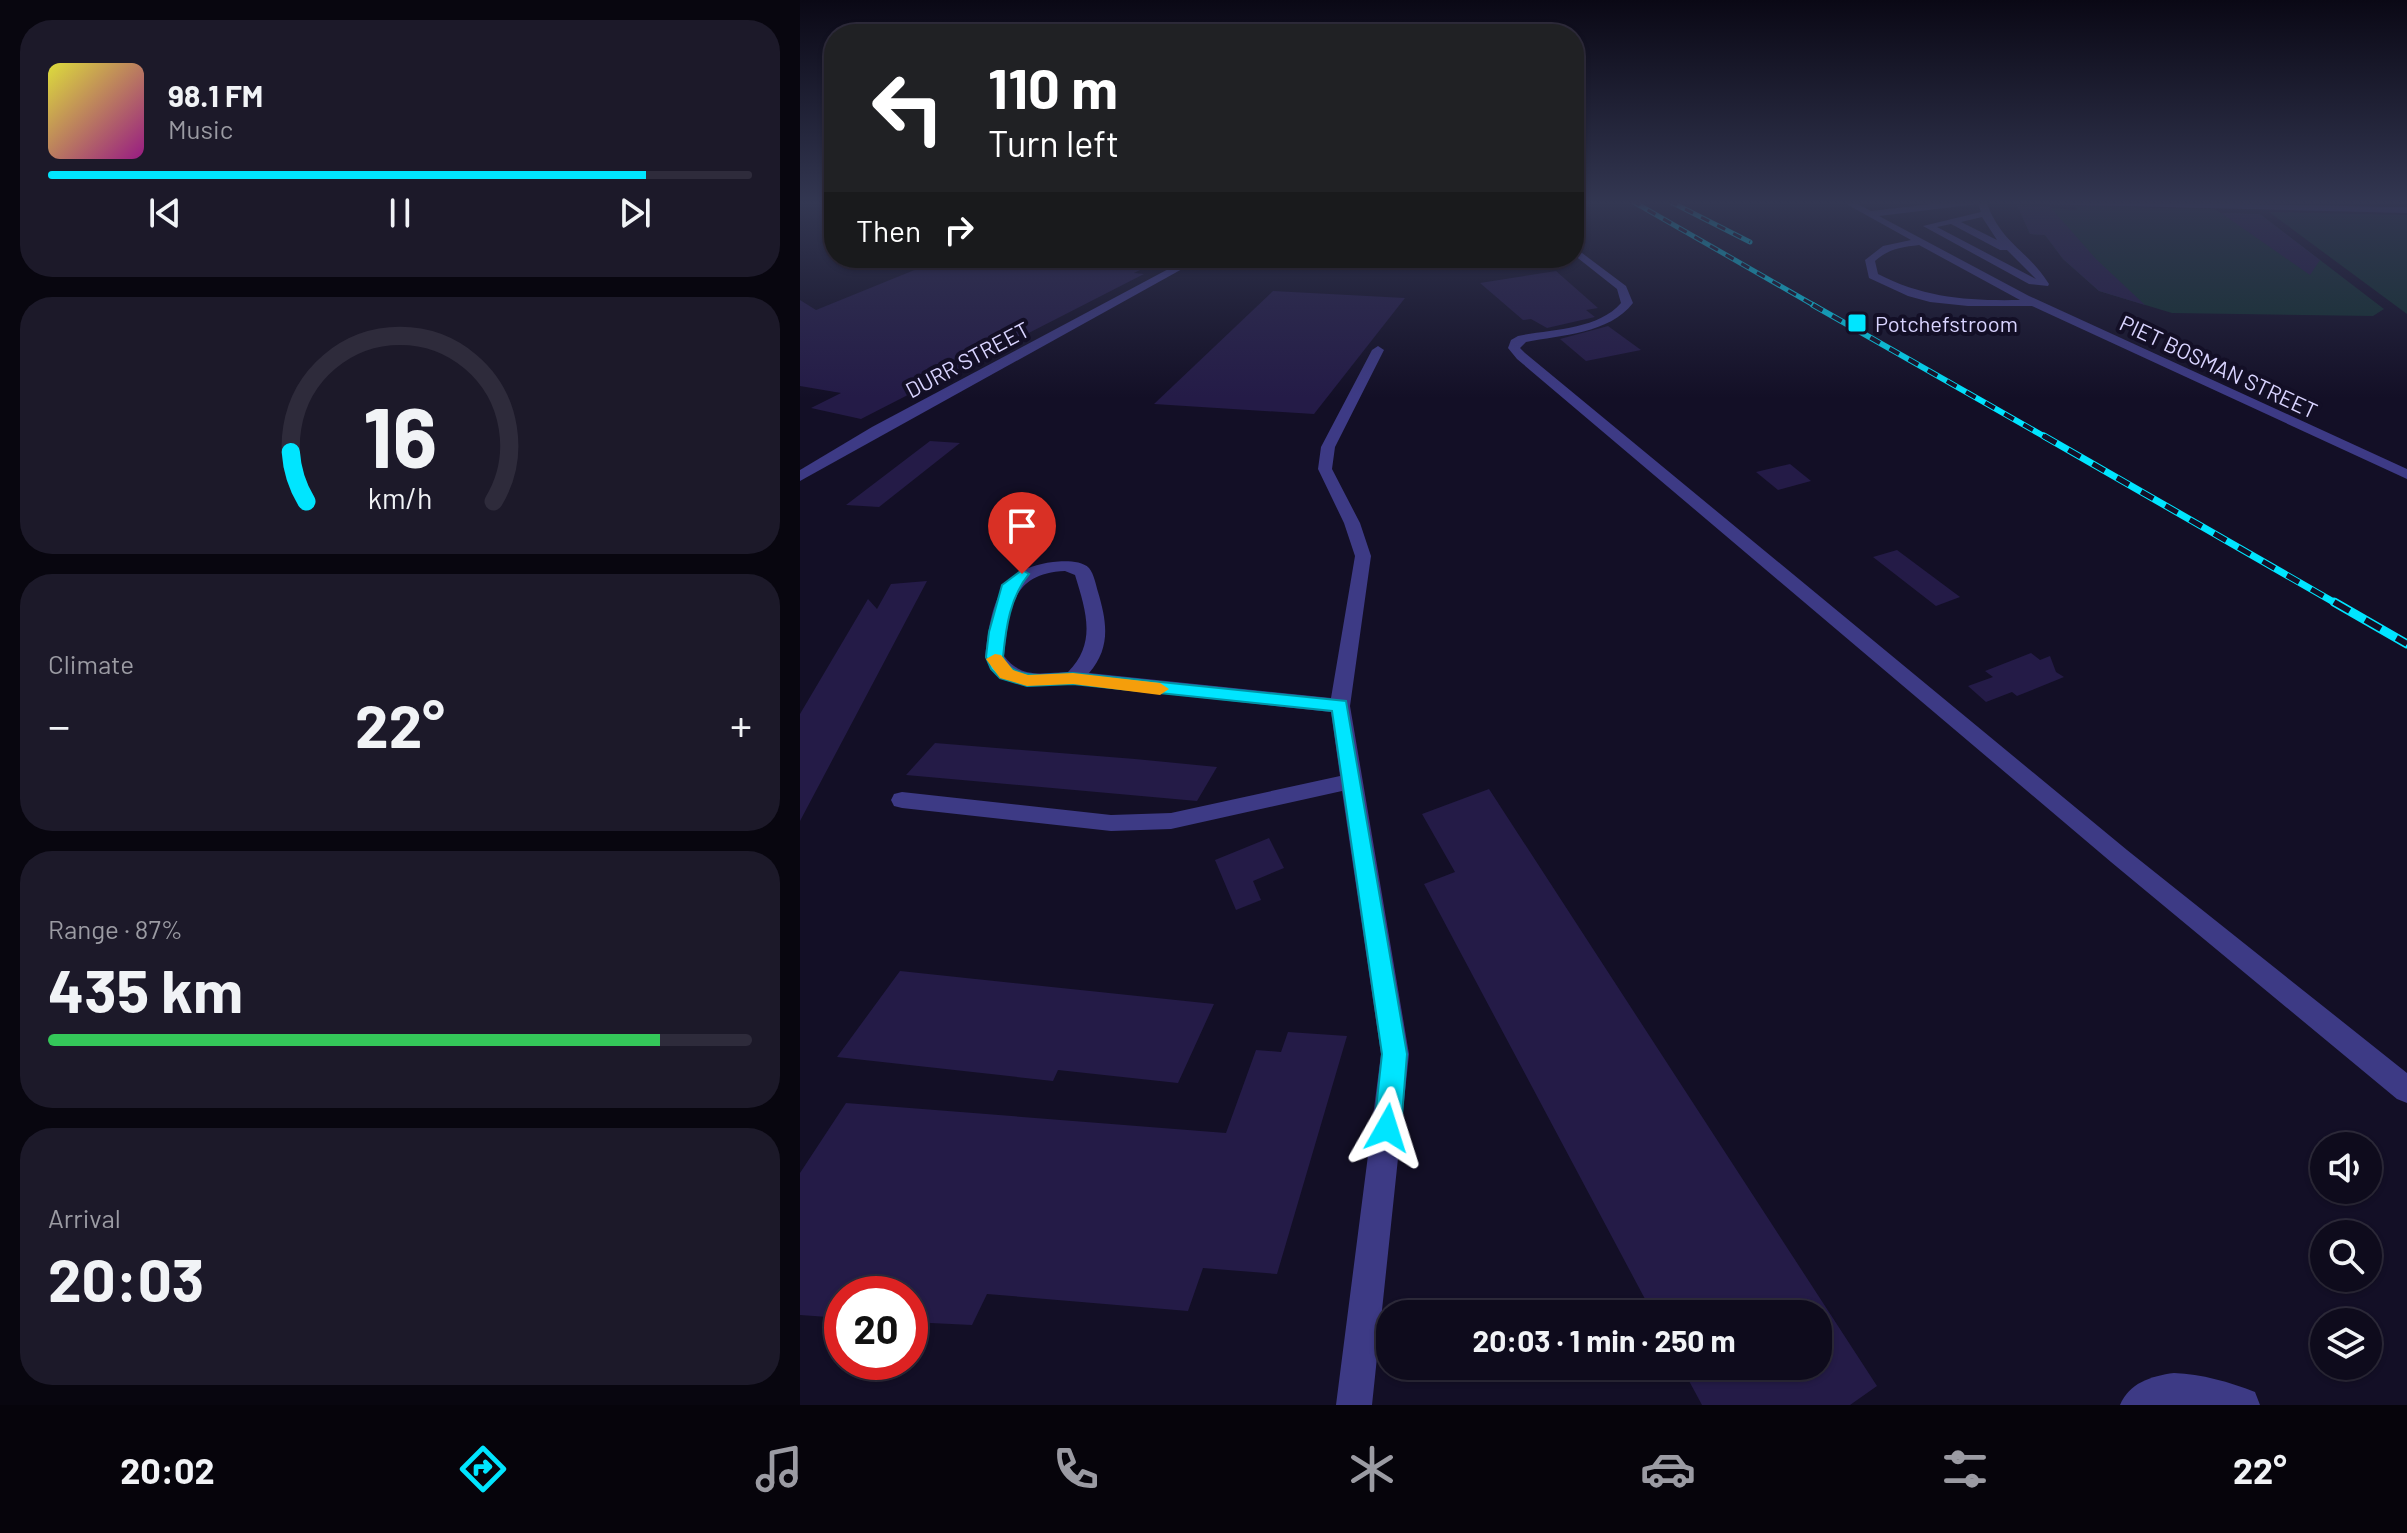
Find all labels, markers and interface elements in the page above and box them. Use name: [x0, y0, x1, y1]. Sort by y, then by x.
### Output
text: 110 m: [988, 53, 1118, 120]
icon: left: [856, 56, 960, 160]
text: 98.1 FM: [168, 77, 263, 113]
text: Music: [168, 113, 233, 144]
text: Turn left: [988, 121, 1119, 164]
icon: previous: [143, 191, 187, 235]
icon: pause: [378, 191, 422, 235]
icon: next: [613, 191, 657, 235]
icon: right: [937, 208, 981, 252]
text: Then: [856, 212, 921, 248]
street label: PIET BOSMAN STREET: [2116, 309, 2322, 423]
place label: Potchefstroom: [1875, 310, 2018, 336]
marker: Potchefstroom: [1846, 312, 1868, 334]
street label: DURR STREET: [901, 315, 1033, 403]
text: 16: [363, 384, 437, 484]
text: km/h: [368, 480, 432, 515]
pin: [988, 492, 1056, 574]
icon: arrive: [1000, 504, 1044, 548]
text: Climate: [48, 648, 134, 679]
text: 22°: [355, 688, 445, 760]
text: −: [48, 698, 70, 751]
text: +: [730, 698, 752, 751]
text: Range · 87%: [48, 913, 183, 944]
text: 435 km: [48, 953, 243, 1025]
position arrow: [1345, 1086, 1429, 1170]
map controls: [2310, 1132, 2382, 1380]
button: sound: [2310, 1132, 2382, 1204]
text: Arrival: [48, 1202, 121, 1233]
button: search: [2310, 1220, 2382, 1292]
text: 20:03: [48, 1242, 204, 1314]
speed limit sign: 20: [824, 1276, 928, 1380]
button: layers: [2310, 1308, 2382, 1380]
text: 20:03 · 1 min · 250 m: [1472, 1322, 1736, 1358]
icon: directions: [455, 1441, 511, 1497]
icon: music: [751, 1441, 807, 1497]
icon: phone: [1048, 1441, 1104, 1497]
icon: climate: [1344, 1441, 1400, 1497]
icon: car: [1640, 1441, 1696, 1497]
icon: filters: [1937, 1441, 1993, 1497]
text: 20:02: [120, 1448, 215, 1491]
text: 22°: [2233, 1448, 2287, 1491]

